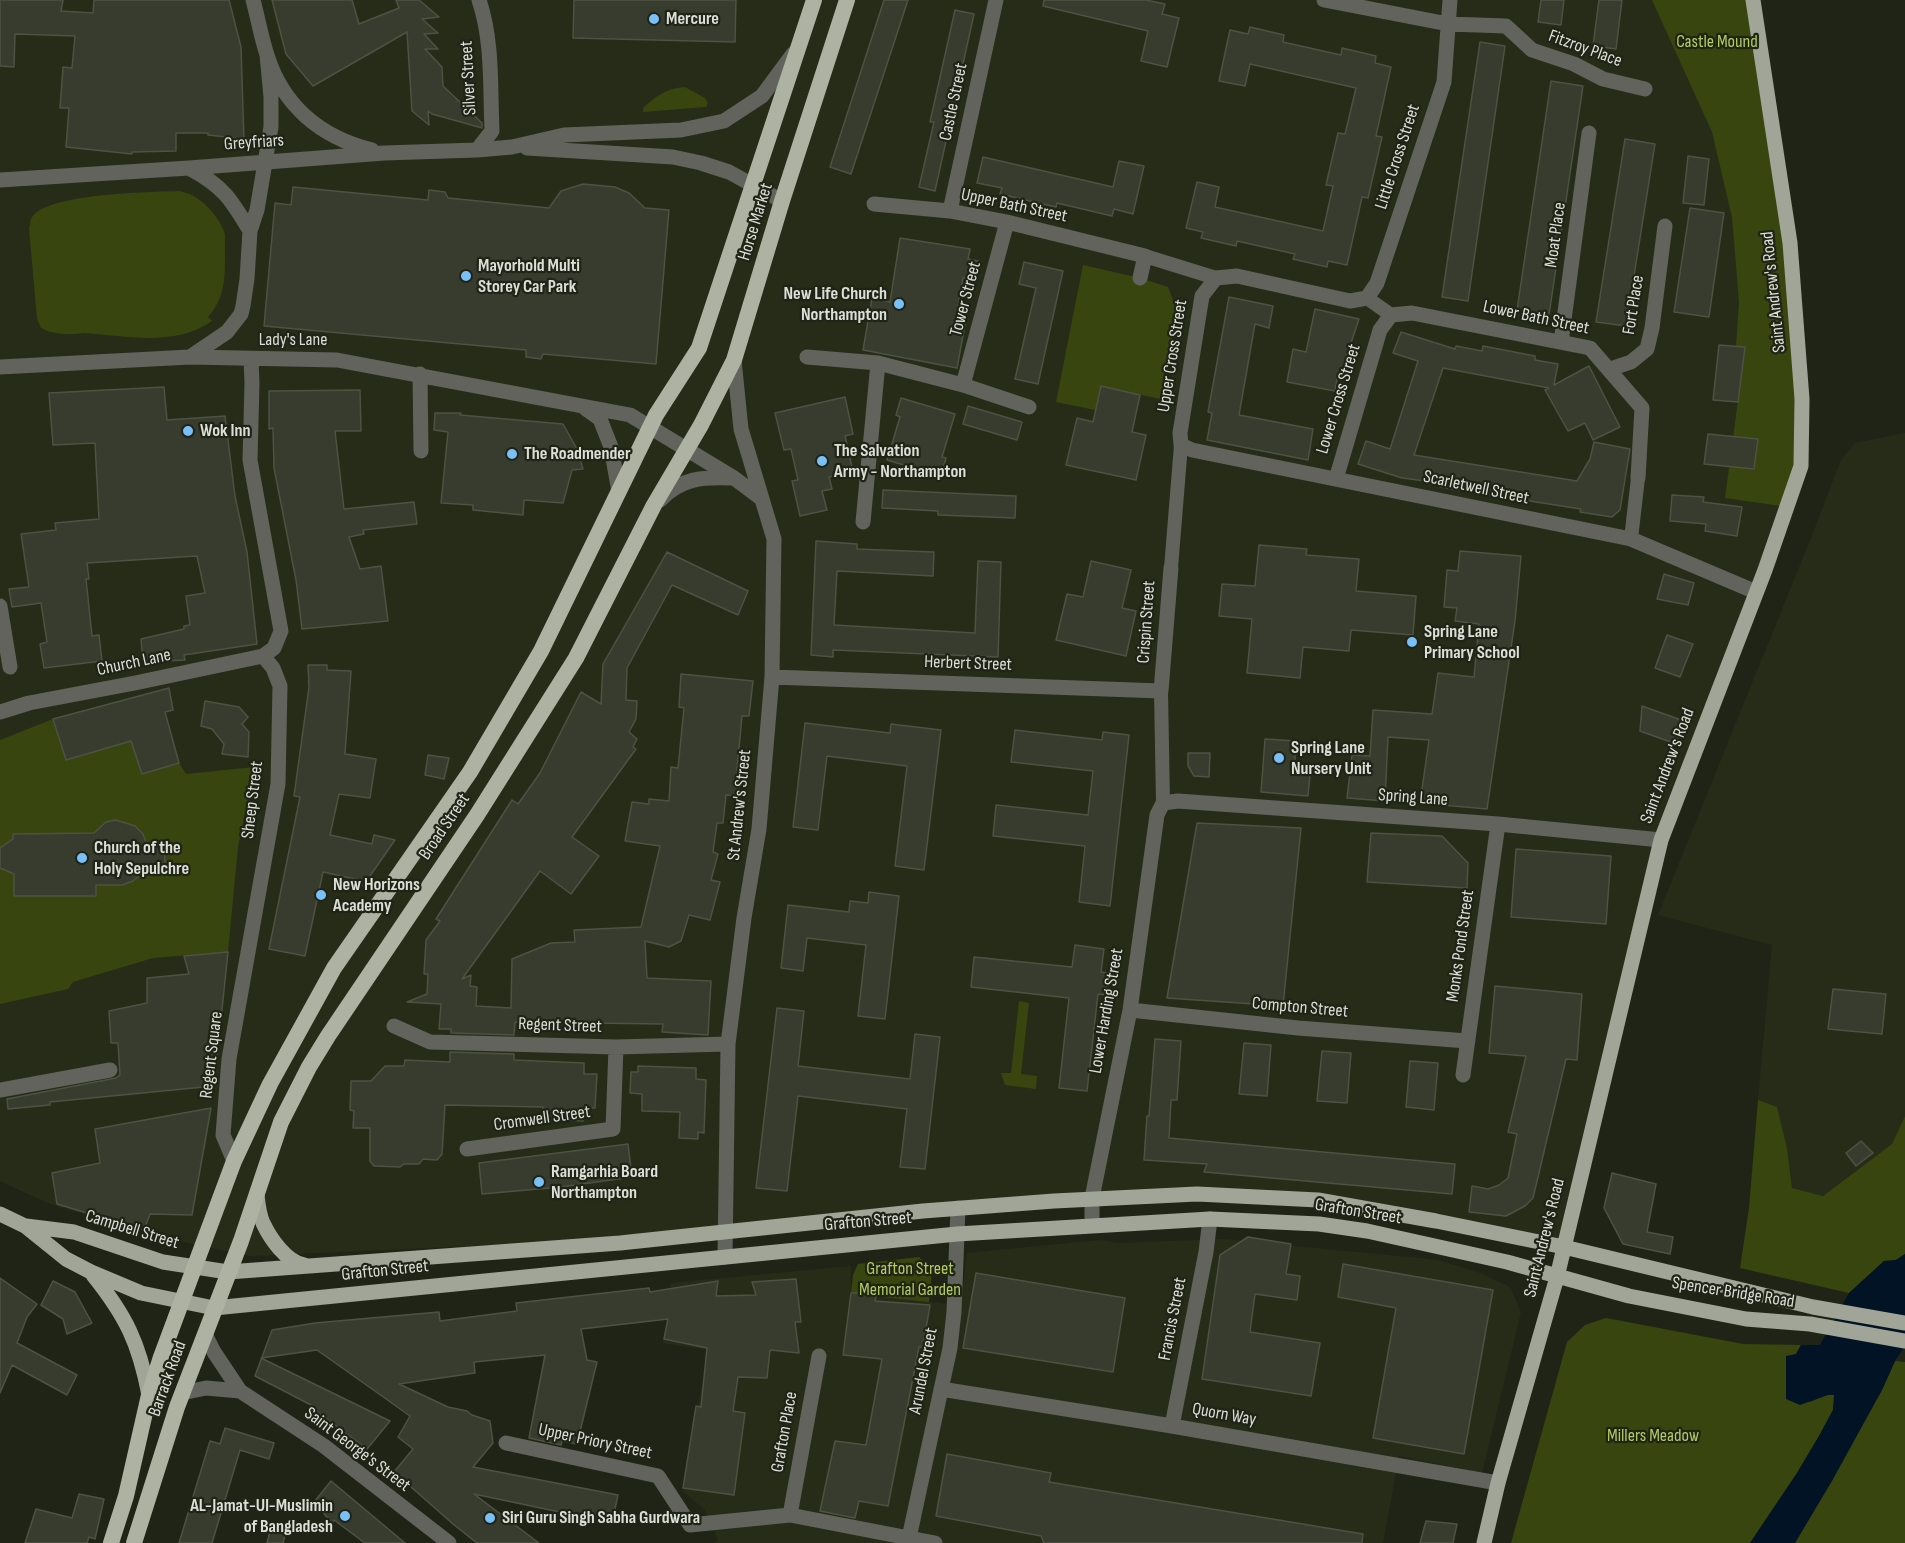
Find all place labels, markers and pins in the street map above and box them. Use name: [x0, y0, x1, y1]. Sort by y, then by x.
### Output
place label: Mercure: [666, 8, 719, 30]
marker: Mercure: [647, 12, 661, 26]
place label: Mayorhold Multi Storey Car Park: [478, 255, 580, 298]
marker: Mayorhold Multi Storey Car Park: [459, 269, 473, 283]
place label: New Life Church Northampton: [783, 283, 887, 326]
marker: New Life Church Northampton: [892, 297, 906, 311]
place label: Wok Inn: [200, 420, 250, 442]
marker: Wok Inn: [181, 424, 195, 438]
place label: The Salvation Army - Northampton: [834, 440, 966, 482]
place label: The Roadmender: [524, 443, 631, 465]
marker: The Roadmender: [505, 447, 519, 461]
marker: The Salvation Army - Northampton: [815, 454, 829, 468]
place label: Spring Lane Primary School: [1424, 621, 1520, 664]
marker: Spring Lane Primary School: [1405, 635, 1419, 649]
place label: Spring Lane Nursery Unit: [1291, 737, 1372, 780]
marker: Spring Lane Nursery Unit: [1272, 751, 1286, 765]
place label: Church of the Holy Sepulchre: [94, 837, 189, 880]
marker: Church of the Holy Sepulchre: [75, 851, 89, 865]
place label: New Horizons Academy: [333, 874, 420, 916]
marker: New Horizons Academy: [314, 888, 328, 902]
place label: Ramgarhia Board Northampton: [551, 1161, 658, 1204]
marker: Ramgarhia Board Northampton: [532, 1175, 546, 1189]
place label: AL-Jamat-Ul-Muslimin of Bangladesh: [190, 1495, 333, 1538]
place label: Siri Guru Singh Sabha Gurdwara: [502, 1507, 700, 1529]
marker: AL-Jamat-Ul-Muslimin of Bangladesh: [338, 1509, 352, 1523]
marker: Siri Guru Singh Sabha Gurdwara: [483, 1511, 497, 1525]

